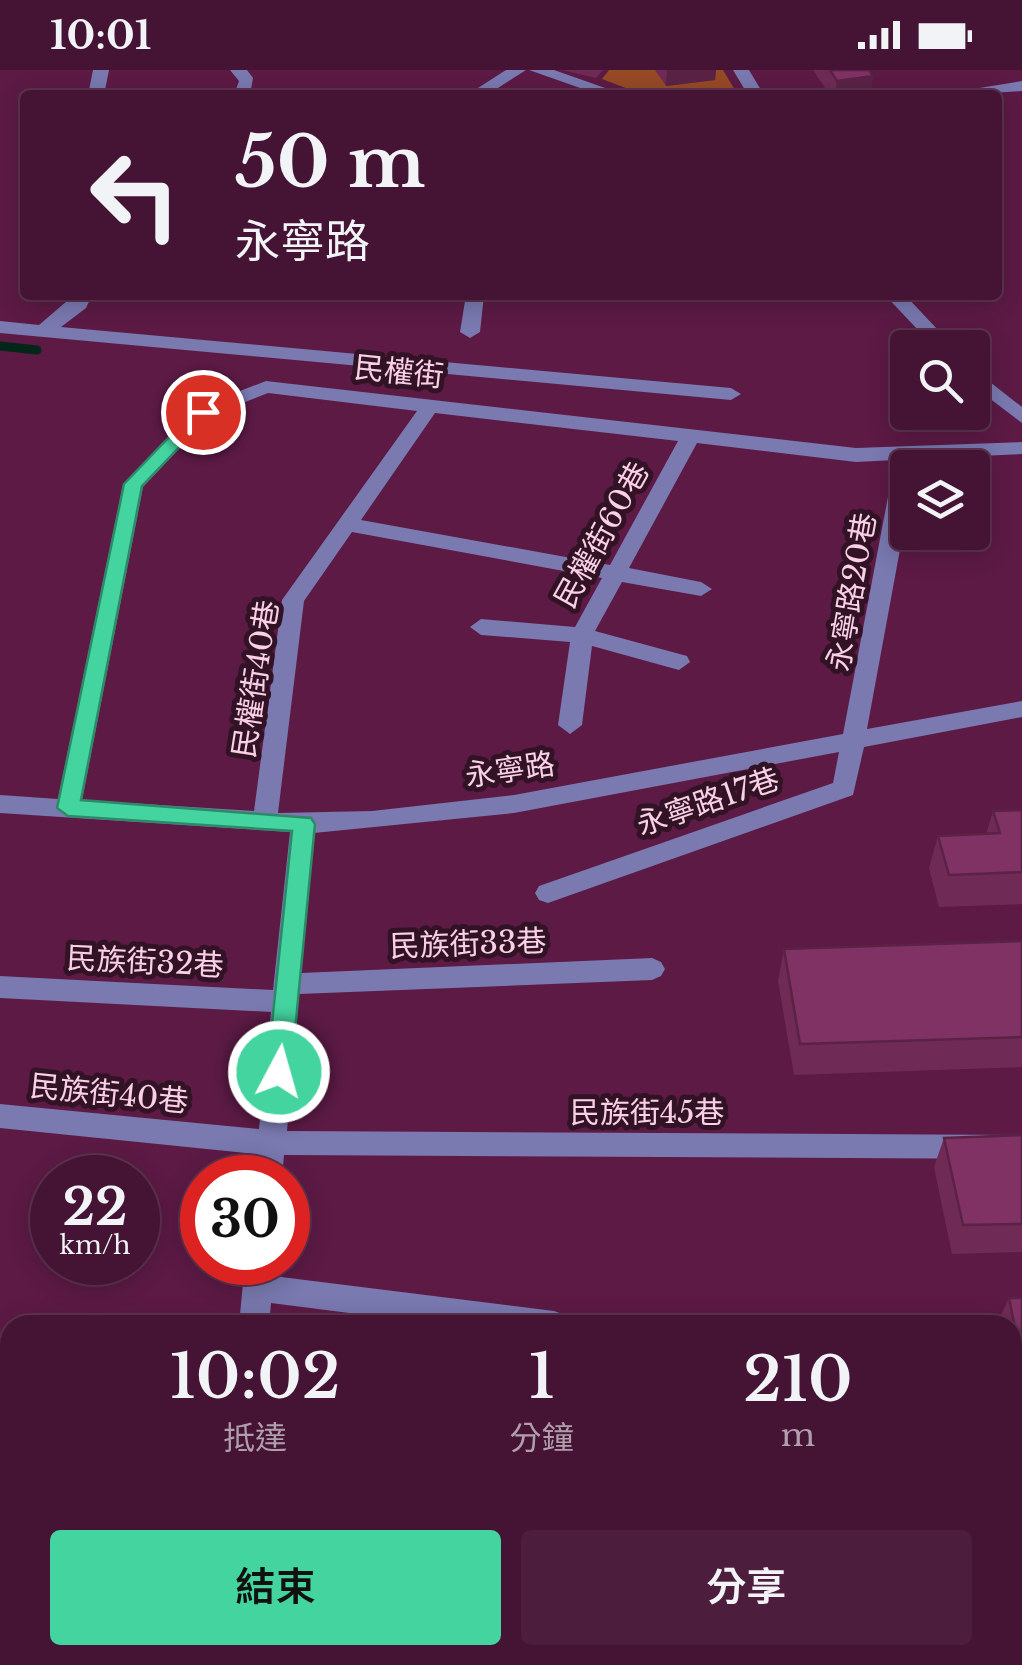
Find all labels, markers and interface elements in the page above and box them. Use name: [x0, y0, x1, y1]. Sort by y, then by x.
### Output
text: 10:01: [50, 12, 151, 59]
text: 50 m: [235, 119, 426, 206]
icon: left: [70, 130, 200, 260]
text: 永寧路: [235, 213, 370, 269]
map controls: [890, 330, 990, 550]
button: search: [890, 330, 990, 430]
street label: 民權街: [352, 348, 446, 395]
pin: [161, 370, 246, 455]
icon: arrive: [176, 385, 231, 440]
button: layers: [890, 450, 990, 550]
street label: 民權街60巷: [546, 456, 657, 614]
street label: 永寧路20巷: [819, 510, 884, 674]
street label: 民權街40巷: [225, 598, 286, 760]
street label: 永寧路: [463, 745, 557, 794]
street label: 永寧路17巷: [632, 760, 784, 843]
street label: 民族街33巷: [389, 922, 547, 965]
street label: 民族街32巷: [66, 939, 224, 984]
position arrow: [227, 1020, 331, 1124]
street label: 民族街40巷: [28, 1067, 190, 1120]
street label: 民族街45巷: [570, 1094, 724, 1131]
speed limit sign: 30: [180, 1155, 310, 1285]
text: 22: [62, 1176, 128, 1239]
text: km/h: [60, 1230, 130, 1261]
text: 10:02: [169, 1340, 340, 1414]
text: 1: [529, 1340, 555, 1414]
text: 210: [743, 1343, 853, 1417]
text: m: [781, 1415, 815, 1455]
text: 抵達: [223, 1418, 287, 1458]
text: 分鐘: [510, 1418, 574, 1458]
button: 結束: [50, 1530, 501, 1645]
button: 分享: [521, 1530, 972, 1645]

